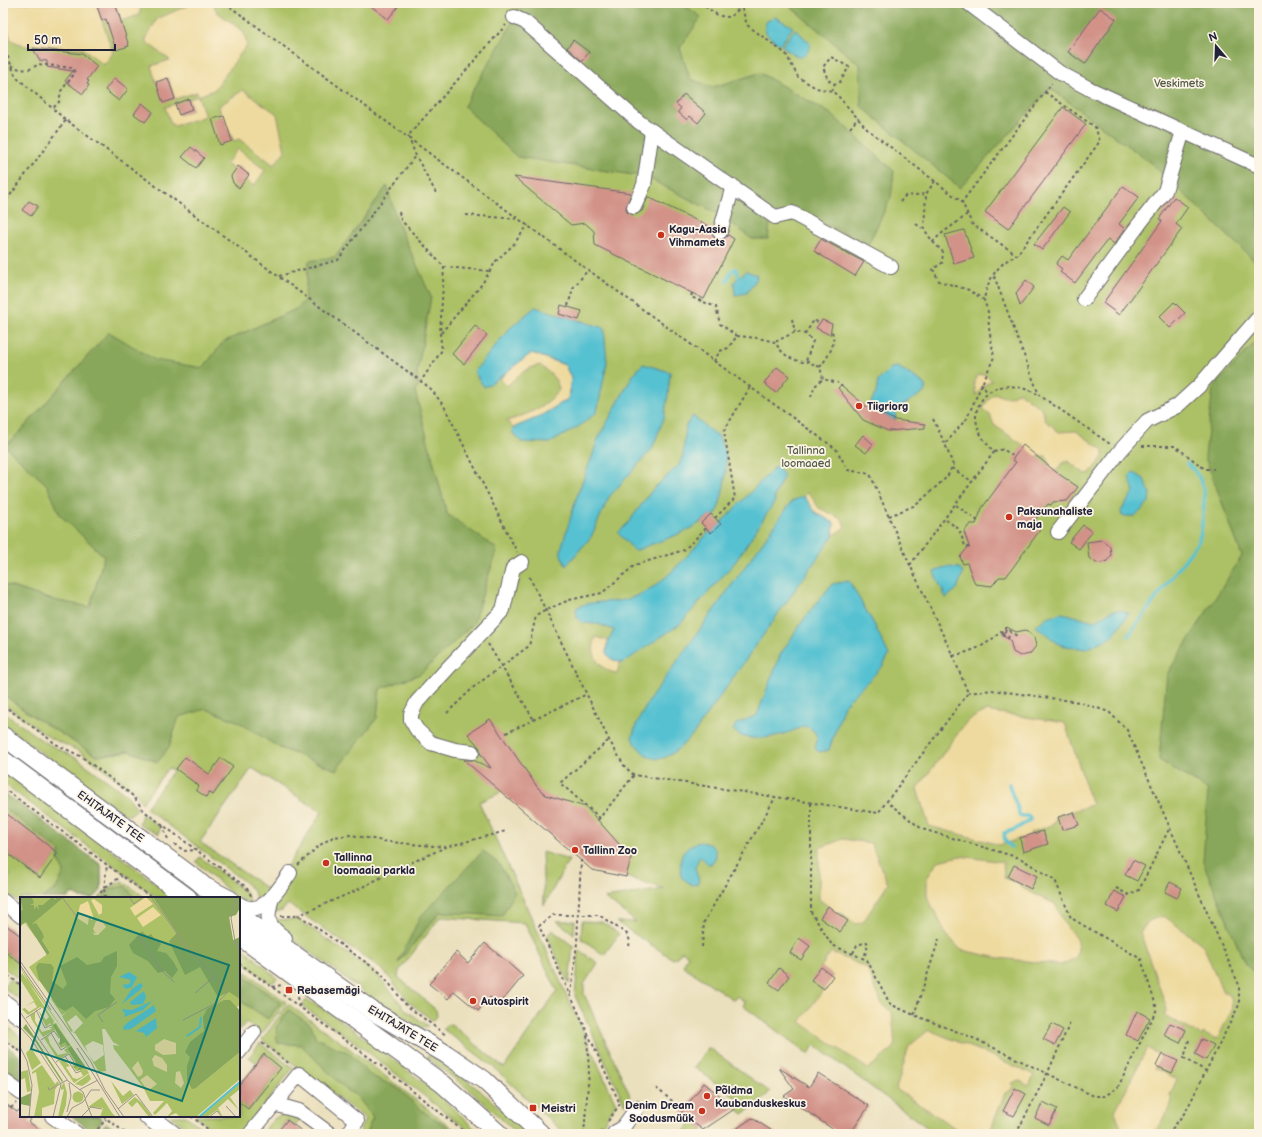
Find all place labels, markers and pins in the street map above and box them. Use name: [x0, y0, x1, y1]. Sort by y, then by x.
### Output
place label: Kagu-Aasia Vihmamets: [669, 223, 727, 249]
marker: Kagu-Aasia Vihmamets: [656, 230, 666, 240]
place label: Tiigriorg: [867, 400, 908, 413]
marker: Tiigriorg: [854, 401, 864, 411]
place label: Paksunahaliste maja: [1017, 505, 1093, 531]
marker: Paksunahaliste maja: [1004, 512, 1014, 522]
place label: Tallinn Zoo: [583, 844, 637, 857]
marker: Tallinn Zoo: [570, 845, 580, 855]
place label: Tallinna loomaaia parkla: [334, 851, 415, 877]
marker: Tallinna loomaaia parkla: [321, 858, 331, 868]
place label: Rebasemägi: [297, 984, 360, 997]
marker: Rebasemägi: [284, 985, 294, 995]
place label: Autospirit: [480, 995, 529, 1008]
marker: Autospirit: [468, 996, 478, 1006]
place label: Põldma Kaubanduskeskus: [715, 1084, 806, 1110]
marker: Põldma Kaubanduskeskus: [702, 1091, 712, 1101]
place label: Denim Dream Soodusmüük: [625, 1099, 694, 1125]
place label: Meistri: [541, 1102, 576, 1115]
marker: Meistri: [528, 1103, 538, 1113]
marker: Denim Dream Soodusmüük: [697, 1106, 707, 1116]

